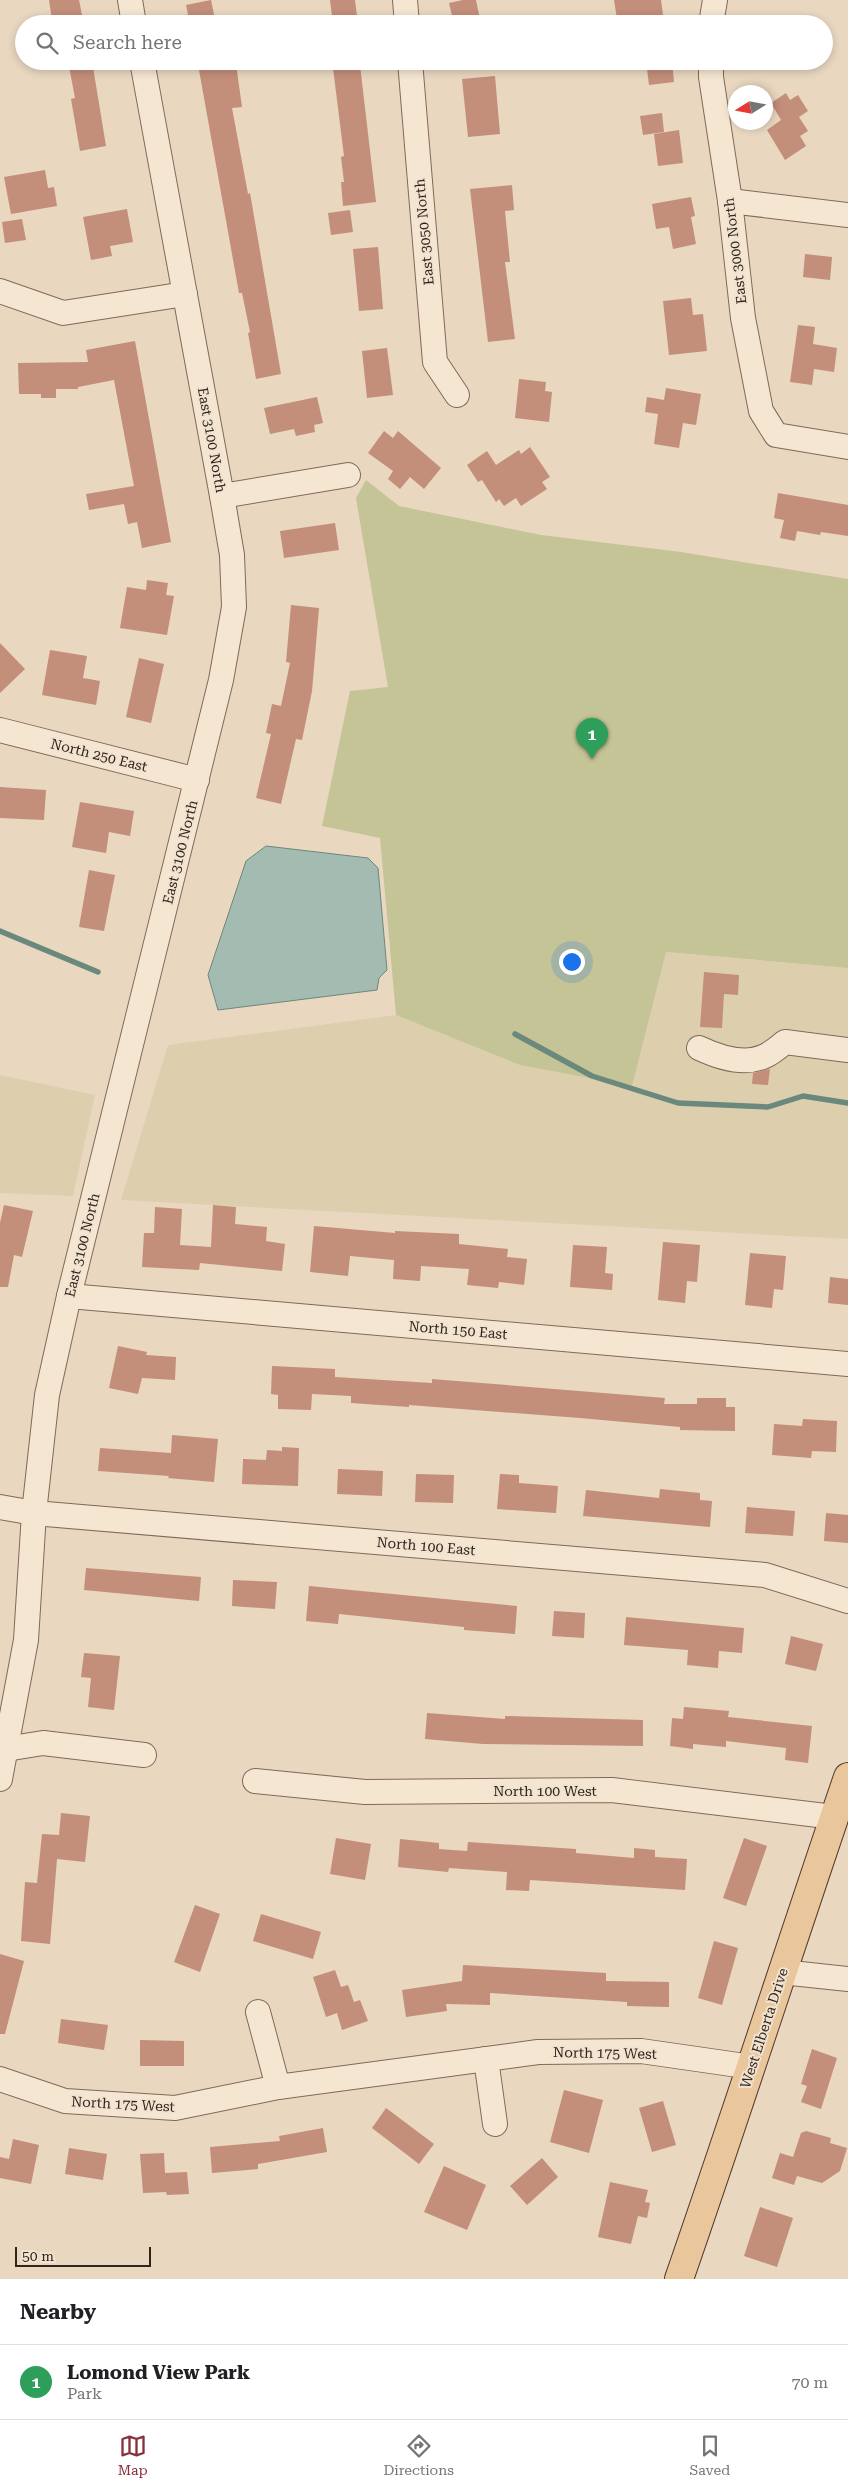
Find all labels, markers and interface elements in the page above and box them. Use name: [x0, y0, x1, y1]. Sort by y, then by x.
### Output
search box: [15, 15, 833, 70]
icon: search: [33, 29, 61, 57]
text: Search here: [73, 31, 182, 54]
north arrow: [728, 85, 773, 130]
street label: East 3050 North: [411, 178, 437, 286]
street label: East 3000 North: [721, 197, 749, 305]
street label: East 3100 North: [195, 386, 229, 494]
pin: 1: [576, 718, 608, 759]
street label: North 250 East: [49, 735, 149, 775]
street label: East 3100 North: [159, 798, 201, 906]
your location: [559, 949, 585, 975]
street label: East 3100 North: [61, 1191, 103, 1299]
street label: North 150 East: [408, 1318, 508, 1342]
street label: North 100 East: [376, 1534, 476, 1558]
street label: North 100 West: [493, 1783, 597, 1799]
street label: West Elberta Drive: [737, 1966, 791, 2090]
street label: North 175 West: [553, 2044, 657, 2062]
street label: North 175 West: [71, 2093, 175, 2115]
scale bar: [15, 2244, 151, 2267]
text: 50 m: [22, 2248, 54, 2264]
text: Nearby: [20, 2300, 96, 2324]
text: Lomond View Park: [67, 2361, 250, 2384]
text: 1: [32, 2373, 40, 2392]
text: 70 m: [791, 2373, 828, 2392]
text: Park: [67, 2384, 102, 2403]
tab: Map: [118, 2432, 148, 2478]
tab: Directions: [383, 2432, 454, 2478]
tab: Saved: [690, 2432, 730, 2478]

